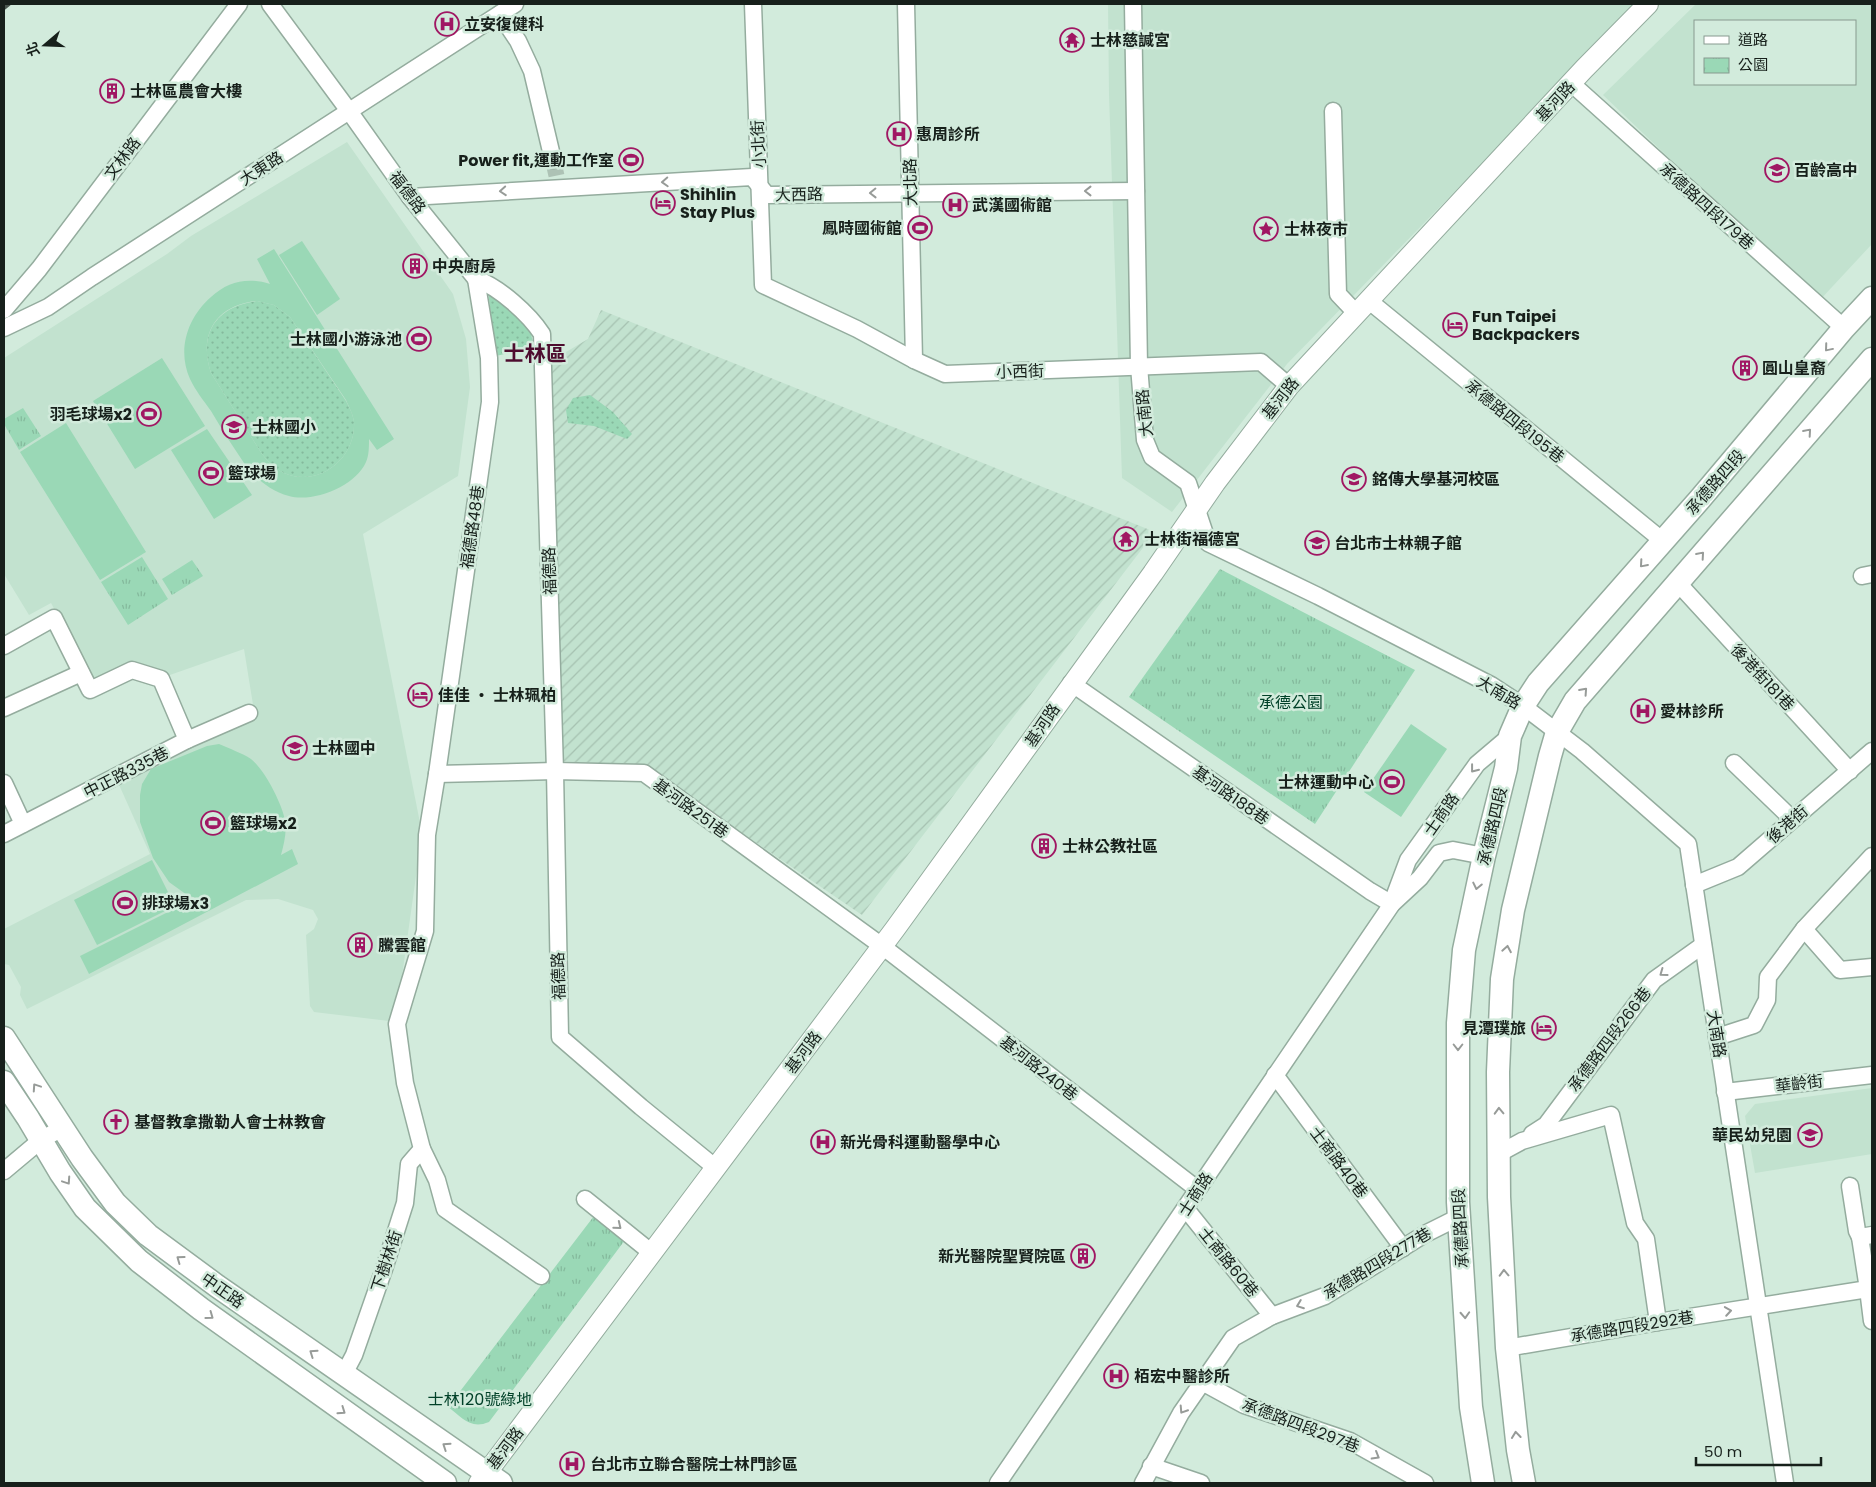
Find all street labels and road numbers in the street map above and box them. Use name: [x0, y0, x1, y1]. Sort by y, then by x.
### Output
street label: 基河路: [1531, 76, 1580, 127]
street label: 小北街: [746, 119, 771, 169]
street label: 文林路: [99, 132, 146, 184]
street label: 大東路: [235, 146, 288, 191]
street label: 大北路: [899, 158, 922, 206]
street label: 承德路四段179巷: [1654, 158, 1759, 255]
street label: 福德路: [384, 166, 431, 218]
street label: 大西路: [775, 183, 823, 206]
street label: 小西街: [996, 359, 1044, 384]
street label: 基河路: [1257, 372, 1304, 424]
street label: 承德路四段195巷: [1460, 374, 1569, 468]
street label: 大南路: [1131, 388, 1158, 438]
street label: 承德路四段: [1680, 445, 1750, 520]
street label: 福德路48巷: [455, 484, 490, 570]
street label: 福德路: [537, 547, 562, 595]
street label: 後港街181巷: [1725, 639, 1800, 716]
street label: 大南路: [1472, 670, 1525, 715]
street label: 基河路: [1019, 699, 1065, 752]
street label: 中正路335巷: [80, 741, 173, 804]
street label: 基河路188巷: [1188, 760, 1274, 830]
street label: 基河路251巷: [648, 773, 733, 844]
street label: 承德路四段: [1472, 785, 1513, 868]
street label: 士商路: [1418, 788, 1465, 841]
street label: 後港街: [1762, 800, 1813, 849]
street label: 福德路: [546, 952, 571, 1000]
street label: 承德路四段266巷: [1562, 982, 1656, 1096]
street label: 大南路: [1701, 1009, 1732, 1060]
street label: 基河路: [780, 1026, 827, 1078]
street label: 基河路240巷: [995, 1031, 1083, 1106]
street label: 華齡街: [1774, 1069, 1824, 1098]
street label: 士商路40巷: [1304, 1122, 1373, 1203]
street label: 士商路: [1173, 1168, 1218, 1221]
street label: 承德路四段: [1447, 1187, 1474, 1269]
street label: 士商路60巷: [1193, 1222, 1264, 1302]
street label: 承德路四段277巷: [1319, 1222, 1436, 1305]
street label: 下樹林街: [366, 1227, 407, 1295]
street label: 中正路: [196, 1267, 249, 1314]
street label: 承德路四段292巷: [1569, 1305, 1695, 1348]
street label: 承德路四段297巷: [1239, 1393, 1363, 1458]
street label: 基河路: [482, 1422, 529, 1474]

